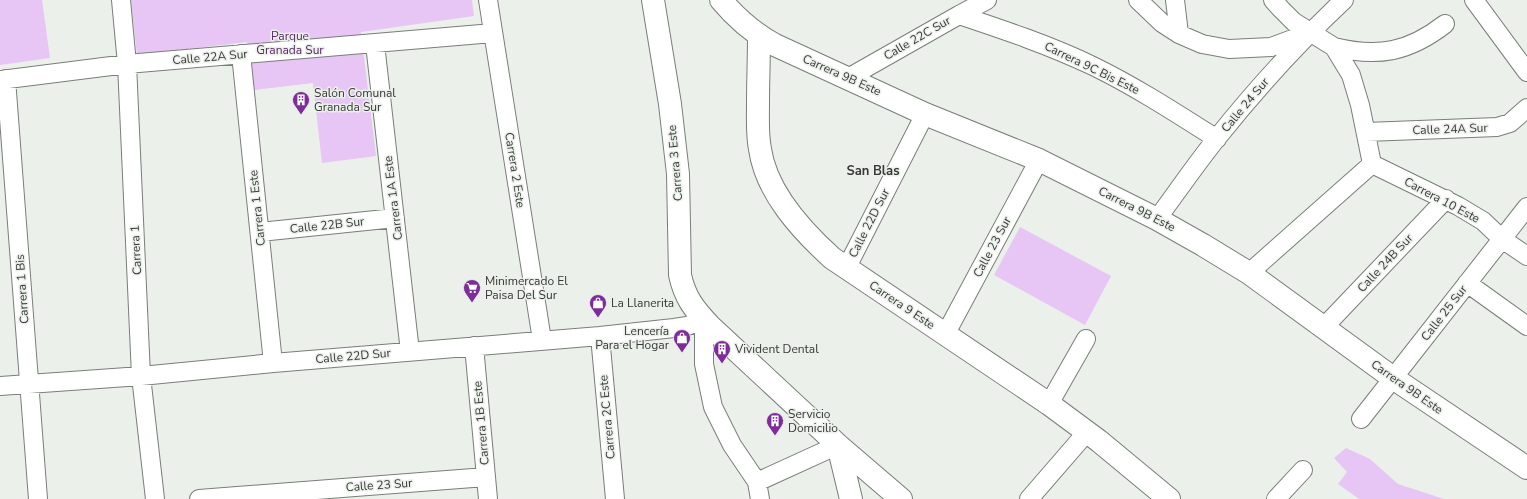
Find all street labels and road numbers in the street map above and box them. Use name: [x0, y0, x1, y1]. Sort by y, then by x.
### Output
street label: Calle 22C Sur: [881, 12, 954, 64]
street label: Carrera 9C Bis Este: [1042, 38, 1142, 98]
street label: Calle 22A Sur: [172, 46, 249, 68]
street label: Carrera 9B Este: [800, 51, 884, 99]
street label: Calle 24 Sur: [1217, 74, 1273, 136]
street label: Calle 24A Sur: [1412, 120, 1489, 138]
street label: Carrera 3 Este: [664, 124, 686, 202]
street label: Carrera 2 Este: [501, 131, 529, 209]
street label: Carrera 1A Este: [380, 155, 406, 241]
street label: Carrera 1 Este: [245, 169, 269, 247]
street label: Carrera 10 Este: [1401, 173, 1483, 227]
street label: Carrera 9B Este: [1096, 183, 1178, 235]
street label: Calle 22D Sur: [845, 185, 894, 260]
street label: Calle 22B Sur: [289, 213, 366, 237]
street label: Calle 23 Sur: [969, 213, 1015, 280]
street label: Carrera 1: [127, 225, 145, 275]
street label: Calle 24B Sur: [1354, 230, 1417, 296]
street label: Carrera 1 Bis: [12, 253, 32, 324]
street label: Carrera 9 Este: [866, 277, 938, 333]
street label: Calle 25 Sur: [1417, 281, 1471, 344]
street label: Calle 22D Sur: [315, 345, 392, 367]
street label: Carrera 9B Este: [1368, 356, 1446, 418]
street label: Carrera 2C Este: [595, 374, 619, 460]
street label: Carrera 1B Este: [469, 380, 493, 466]
street label: Calle 23 Sur: [345, 475, 413, 495]

